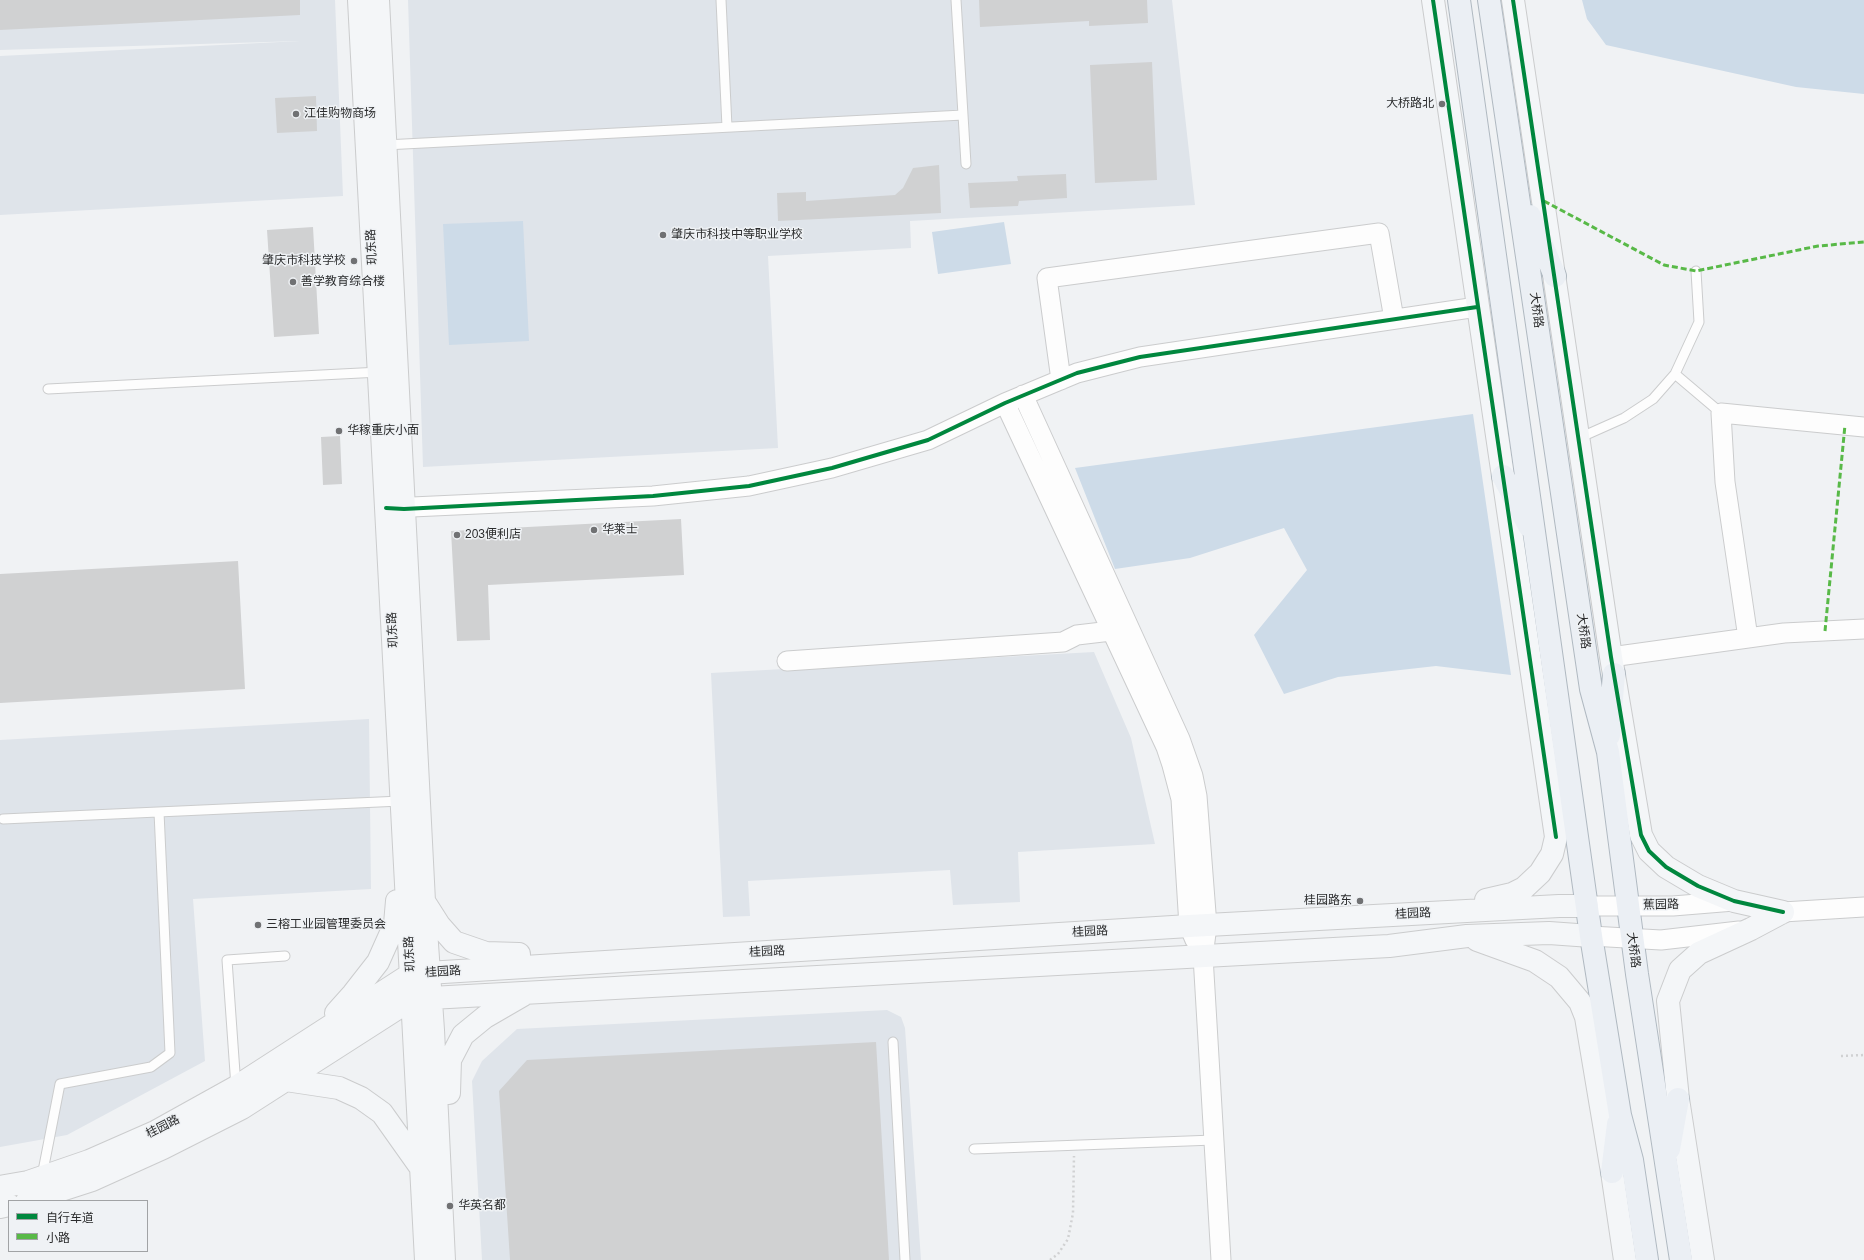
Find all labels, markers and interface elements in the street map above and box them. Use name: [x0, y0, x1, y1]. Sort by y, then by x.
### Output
place label: 大桥路北: [1386, 97, 1434, 111]
marker: 大桥路北: [1437, 99, 1447, 109]
place label: 江佳购物商场: [304, 107, 376, 121]
marker: 江佳购物商场: [291, 109, 301, 119]
place label: 肇庆市科技中等职业学校: [671, 228, 803, 242]
street label: 玑东路: [364, 229, 380, 265]
marker: 肇庆市科技中等职业学校: [658, 230, 668, 240]
place label: 肇庆市科技学校: [262, 254, 346, 268]
marker: 肇庆市科技学校: [349, 256, 359, 266]
place label: 善学教育综合楼: [301, 275, 385, 289]
marker: 善学教育综合楼: [288, 277, 298, 287]
street label: 大桥路: [1526, 291, 1546, 329]
place label: 华稼重庆小面: [347, 424, 419, 438]
marker: 华稼重庆小面: [334, 426, 344, 436]
place label: 华莱士: [602, 523, 638, 537]
marker: 华莱士: [589, 525, 599, 535]
place label: 203便利店: [465, 528, 521, 542]
marker: 203便利店: [452, 530, 462, 540]
street label: 玑东路: [385, 612, 401, 648]
street label: 大桥路: [1573, 612, 1593, 650]
place label: 桂园路东: [1304, 894, 1352, 908]
marker: 桂园路东: [1355, 896, 1365, 906]
street label: 蕉园路: [1643, 897, 1679, 913]
street label: 桂园路: [1395, 906, 1431, 922]
place label: 三榕工业园管理委员会: [266, 918, 386, 932]
marker: 三榕工业园管理委员会: [253, 920, 263, 930]
street label: 桂园路: [1072, 924, 1108, 940]
street label: 大桥路: [1623, 931, 1643, 969]
street label: 玑东路: [402, 936, 418, 972]
street label: 桂园路: [749, 944, 785, 960]
street label: 桂园路: [425, 964, 461, 980]
street label: 桂园路: [144, 1112, 182, 1142]
place label: 华英名都: [458, 1199, 506, 1213]
legend: [8, 1200, 148, 1252]
marker: 华英名都: [445, 1201, 455, 1211]
text: 自行车道: [46, 1211, 94, 1225]
text: 小路: [46, 1231, 70, 1245]

